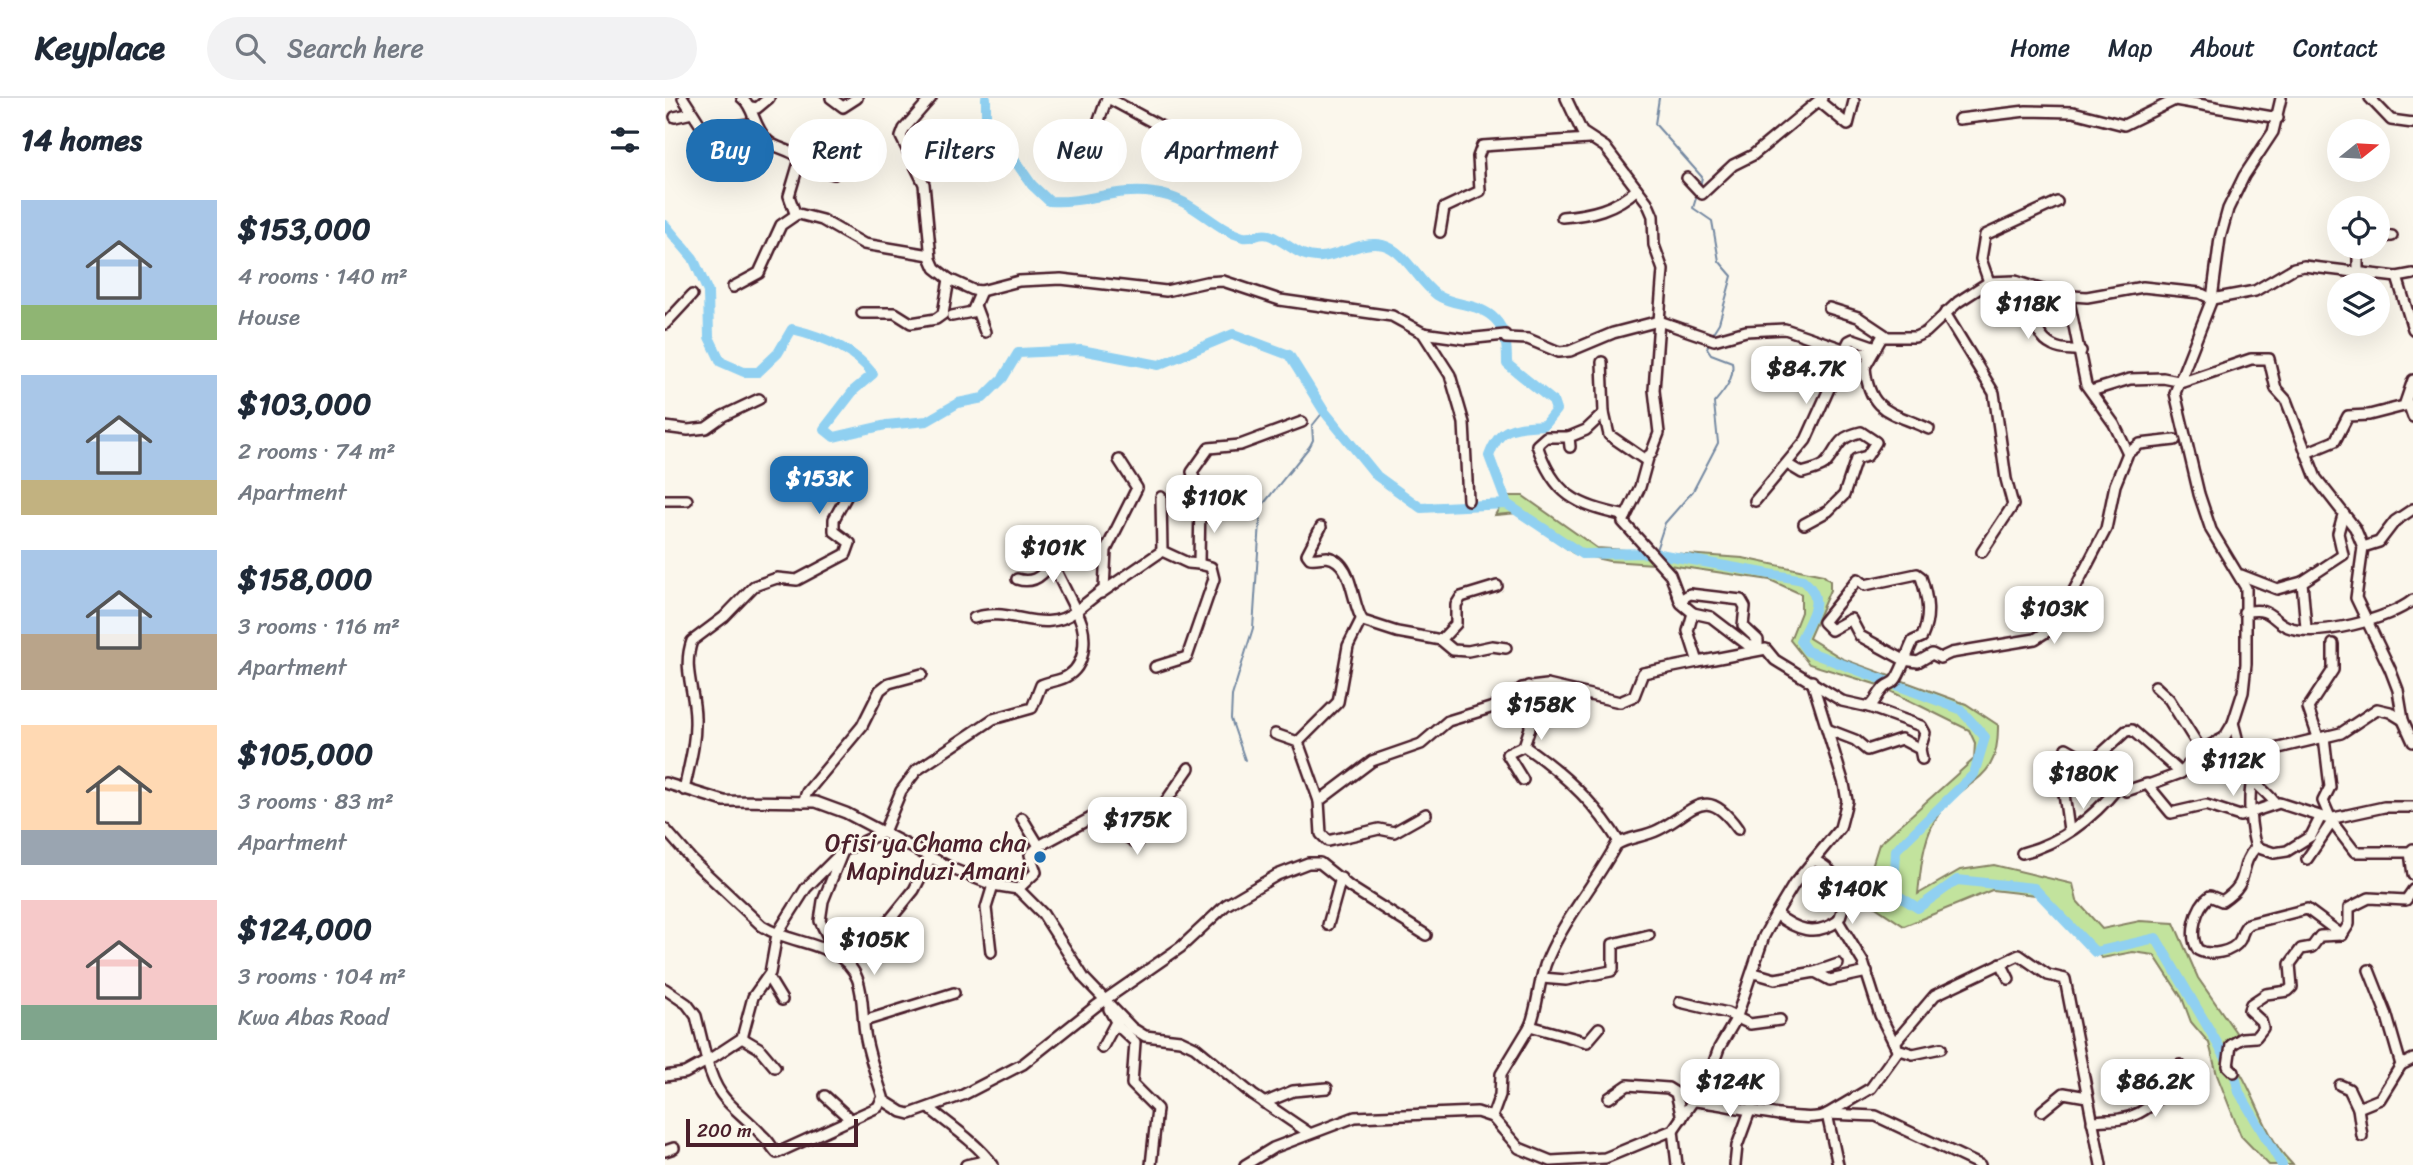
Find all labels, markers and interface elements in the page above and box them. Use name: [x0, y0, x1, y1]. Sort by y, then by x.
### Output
search box: [207, 17, 697, 80]
text: Keyplace: [35, 19, 165, 77]
text: Search here: [287, 25, 424, 71]
text: Home: [2010, 27, 2070, 69]
text: Map: [2108, 27, 2152, 69]
text: About: [2190, 27, 2255, 69]
text: Contact: [2293, 27, 2378, 69]
icon: search: [231, 29, 269, 67]
text: 14 homes: [21, 113, 142, 167]
chip: Buy: [686, 119, 774, 182]
chip: Rent: [788, 119, 887, 182]
chip: Filters: [901, 119, 1019, 182]
chip: New: [1033, 119, 1127, 182]
chip: Apartment: [1141, 119, 1302, 182]
north arrow: [2327, 119, 2391, 182]
map controls: [2327, 119, 2390, 336]
icon: filters: [606, 121, 644, 159]
button: locate: [2327, 196, 2390, 259]
text: $153,000: [238, 202, 371, 256]
icon: home: [77, 228, 161, 312]
text: 4 rooms · 140 m²: [238, 256, 408, 297]
button: layers: [2327, 273, 2390, 336]
pin: $118K: [1979, 282, 2077, 341]
text: $118K: [1996, 283, 2060, 324]
text: House: [238, 297, 300, 338]
pin: $84.7K: [1749, 346, 1863, 406]
text: $84.7K: [1767, 348, 1845, 389]
text: $103,000: [238, 377, 371, 431]
icon: home: [77, 403, 161, 487]
text: 2 rooms · 74 m²: [238, 431, 395, 472]
pin: $153K: [770, 456, 868, 516]
text: $153K: [786, 458, 852, 499]
text: Apartment: [238, 472, 347, 513]
pin: $110K: [1165, 476, 1263, 535]
text: $110K: [1182, 477, 1246, 518]
pin: $101K: [1004, 526, 1102, 585]
text: $101K: [1021, 527, 1085, 568]
text: $158,000: [238, 552, 372, 606]
icon: home: [77, 578, 161, 662]
pin: $103K: [2005, 587, 2103, 646]
text: $103K: [2021, 588, 2087, 629]
text: 3 rooms · 116 m²: [238, 606, 400, 647]
text: Apartment: [238, 647, 347, 688]
pin: $158K: [1492, 682, 1590, 742]
text: $158K: [1507, 684, 1575, 725]
text: $105,000: [238, 727, 373, 781]
pin: $112K: [2184, 738, 2282, 798]
text: $112K: [2202, 740, 2264, 781]
pin: $180K: [2034, 752, 2132, 811]
icon: home: [77, 753, 161, 837]
text: $180K: [2049, 753, 2117, 794]
text: 3 rooms · 83 m²: [238, 781, 394, 822]
pin: $175K: [1088, 798, 1186, 857]
text: $175K: [1104, 799, 1170, 840]
text: Apartment: [238, 822, 347, 863]
place label: Ofisi ya Chama cha Mapinduzi Amani: [825, 822, 1027, 892]
marker: Ofisi ya Chama cha Mapinduzi Amani: [1032, 849, 1048, 865]
pin: $140K: [1803, 866, 1901, 926]
text: $140K: [1818, 868, 1886, 909]
text: $124,000: [238, 902, 372, 956]
pin: $105K: [825, 918, 923, 977]
text: $105K: [840, 919, 908, 960]
icon: home: [77, 928, 161, 1012]
text: 3 rooms · 104 m²: [238, 956, 406, 997]
text: Kwa Abas Road: [238, 997, 389, 1038]
pin: $124K: [1681, 1060, 1779, 1119]
pin: $86.2K: [2098, 1060, 2212, 1119]
text: $124K: [1697, 1061, 1763, 1102]
text: $86.2K: [2117, 1061, 2193, 1102]
text: 200 m: [697, 1114, 752, 1147]
scale bar: [686, 1116, 857, 1148]

